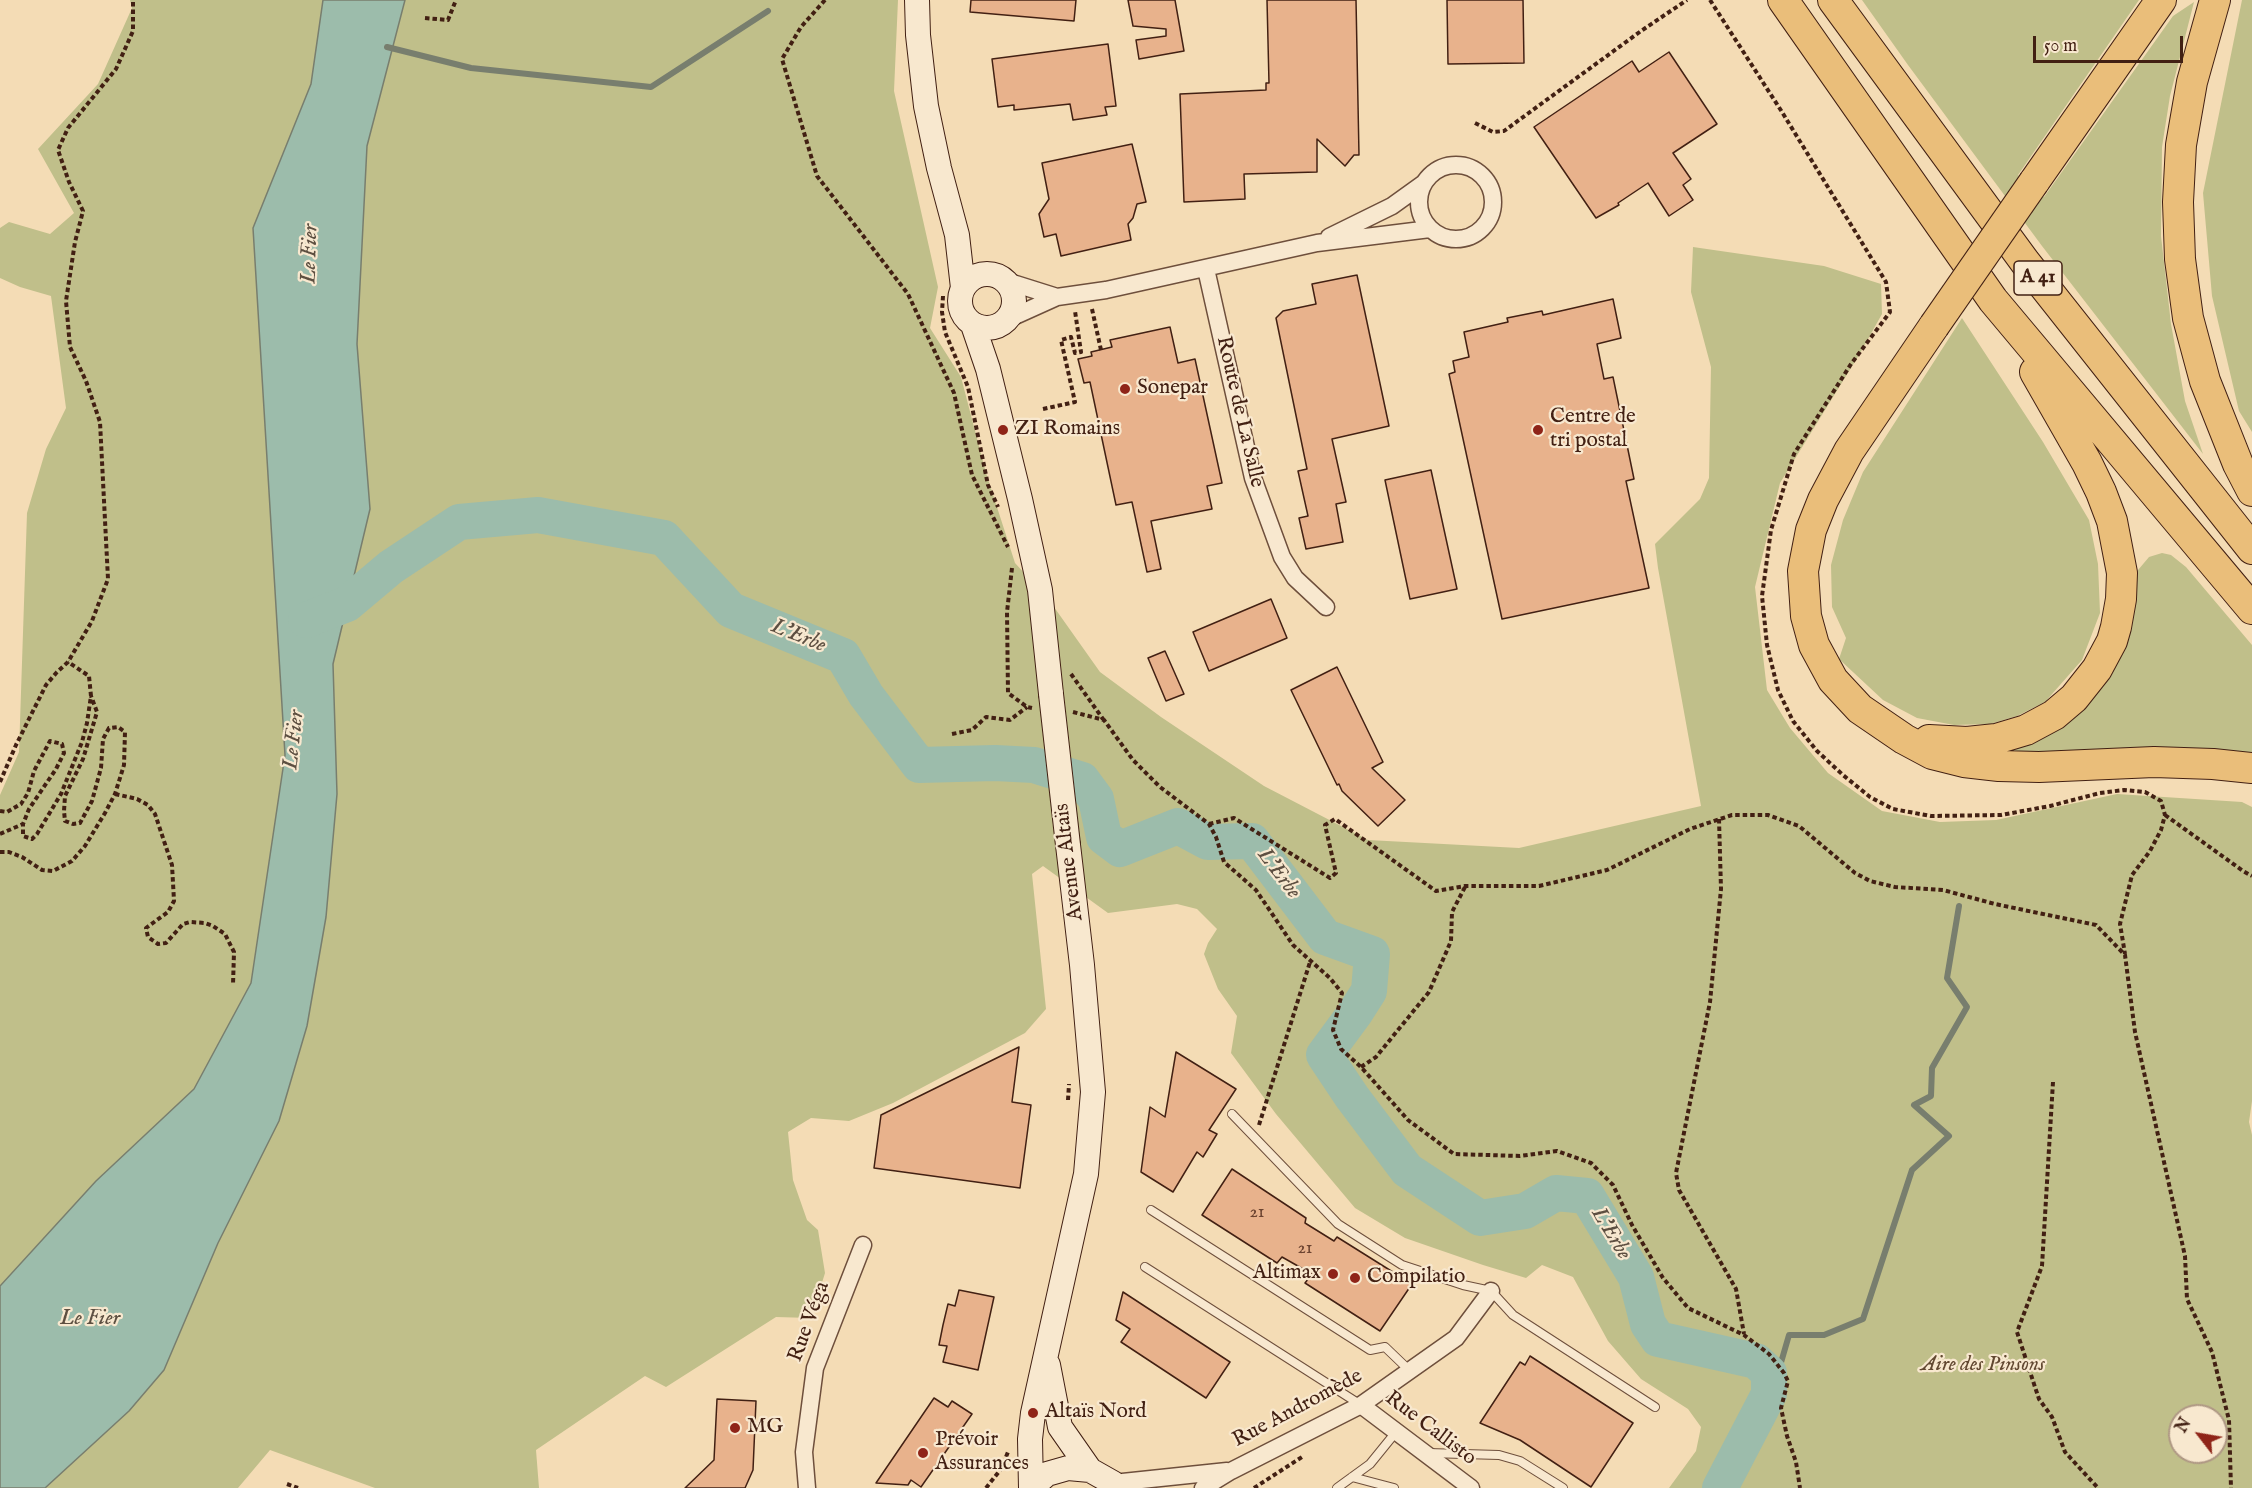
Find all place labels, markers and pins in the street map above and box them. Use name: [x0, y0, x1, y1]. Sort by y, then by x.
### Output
place label: Sonepar: [1137, 376, 1208, 402]
marker: Sonepar: [1118, 382, 1132, 396]
place label: Centre de tri postal: [1550, 405, 1636, 455]
place label: ZI Romains: [1015, 417, 1120, 443]
marker: ZI Romains: [996, 423, 1010, 437]
marker: Centre de tri postal: [1531, 423, 1545, 437]
place label: Altimax: [1253, 1261, 1321, 1287]
place label: Compilatio: [1367, 1265, 1465, 1291]
marker: Altimax: [1326, 1267, 1340, 1281]
marker: Compilatio: [1348, 1271, 1362, 1285]
place label: Altaïs Nord: [1045, 1400, 1147, 1426]
marker: Altaïs Nord: [1026, 1406, 1040, 1420]
place label: MG: [747, 1415, 783, 1441]
marker: MG: [728, 1421, 742, 1435]
place label: Prévoir Assurances: [935, 1428, 1029, 1478]
marker: Prévoir Assurances: [916, 1446, 930, 1460]

